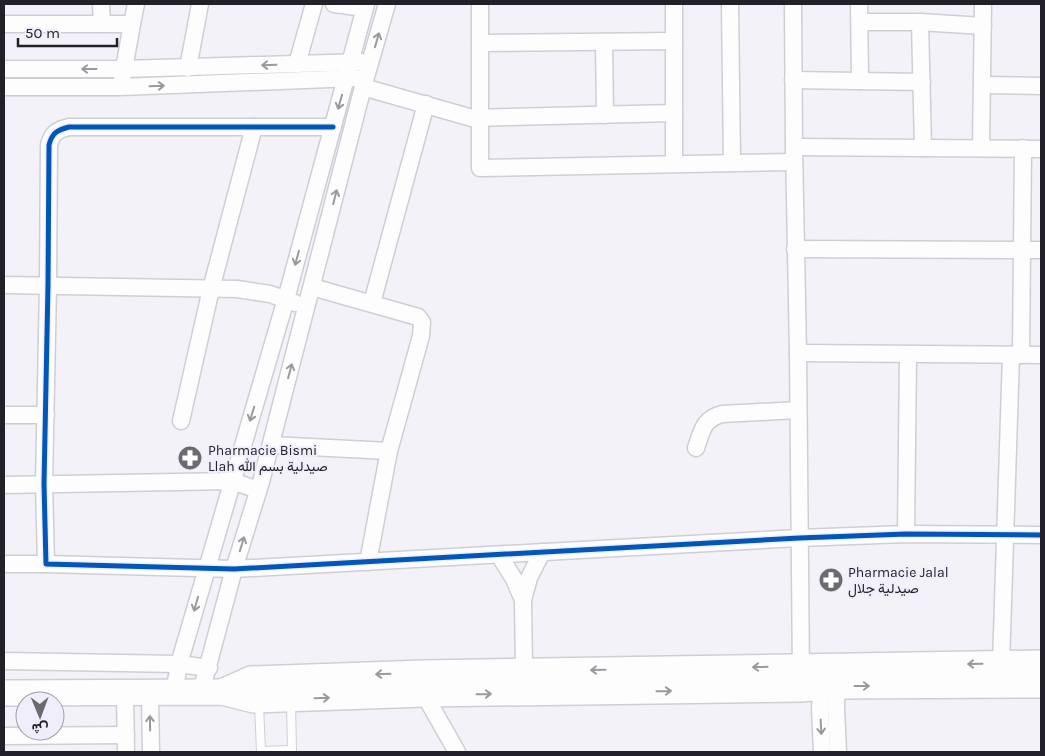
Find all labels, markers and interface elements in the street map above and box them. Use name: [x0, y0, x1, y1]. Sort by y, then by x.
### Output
scale bar: [18, 15, 116, 47]
text: 50 m: [25, 24, 60, 42]
one-way arrow: [372, 32, 382, 48]
one-way arrow: [261, 60, 278, 70]
one-way arrow: [81, 64, 98, 74]
one-way arrow: [149, 81, 165, 90]
one-way arrow: [334, 93, 344, 109]
one-way arrow: [331, 189, 340, 205]
one-way arrow: [292, 250, 301, 266]
one-way arrow: [286, 363, 295, 379]
one-way arrow: [246, 406, 256, 422]
place label: Pharmacie Bismi Llah صيدلية بسم الله: [208, 442, 328, 475]
pharmacy icon: Pharmacie Bismi Llah صيدلية بسم الله: [177, 445, 203, 471]
one-way arrow: [237, 537, 247, 553]
place label: Pharmacie Jalal صيدلية جلال: [848, 564, 949, 598]
pharmacy icon: Pharmacie Jalal صيدلية جلال: [818, 567, 844, 593]
one-way arrow: [191, 595, 200, 611]
one-way arrow: [967, 659, 984, 669]
one-way arrow: [752, 663, 768, 672]
one-way arrow: [590, 665, 606, 675]
one-way arrow: [375, 670, 391, 679]
one-way arrow: [854, 681, 870, 691]
one-way arrow: [656, 686, 672, 696]
one-way arrow: [476, 689, 492, 698]
north arrow: [15, 691, 65, 741]
one-way arrow: [314, 693, 330, 703]
one-way arrow: [145, 715, 155, 732]
one-way arrow: [816, 719, 825, 735]
text: ش: [31, 720, 49, 737]

